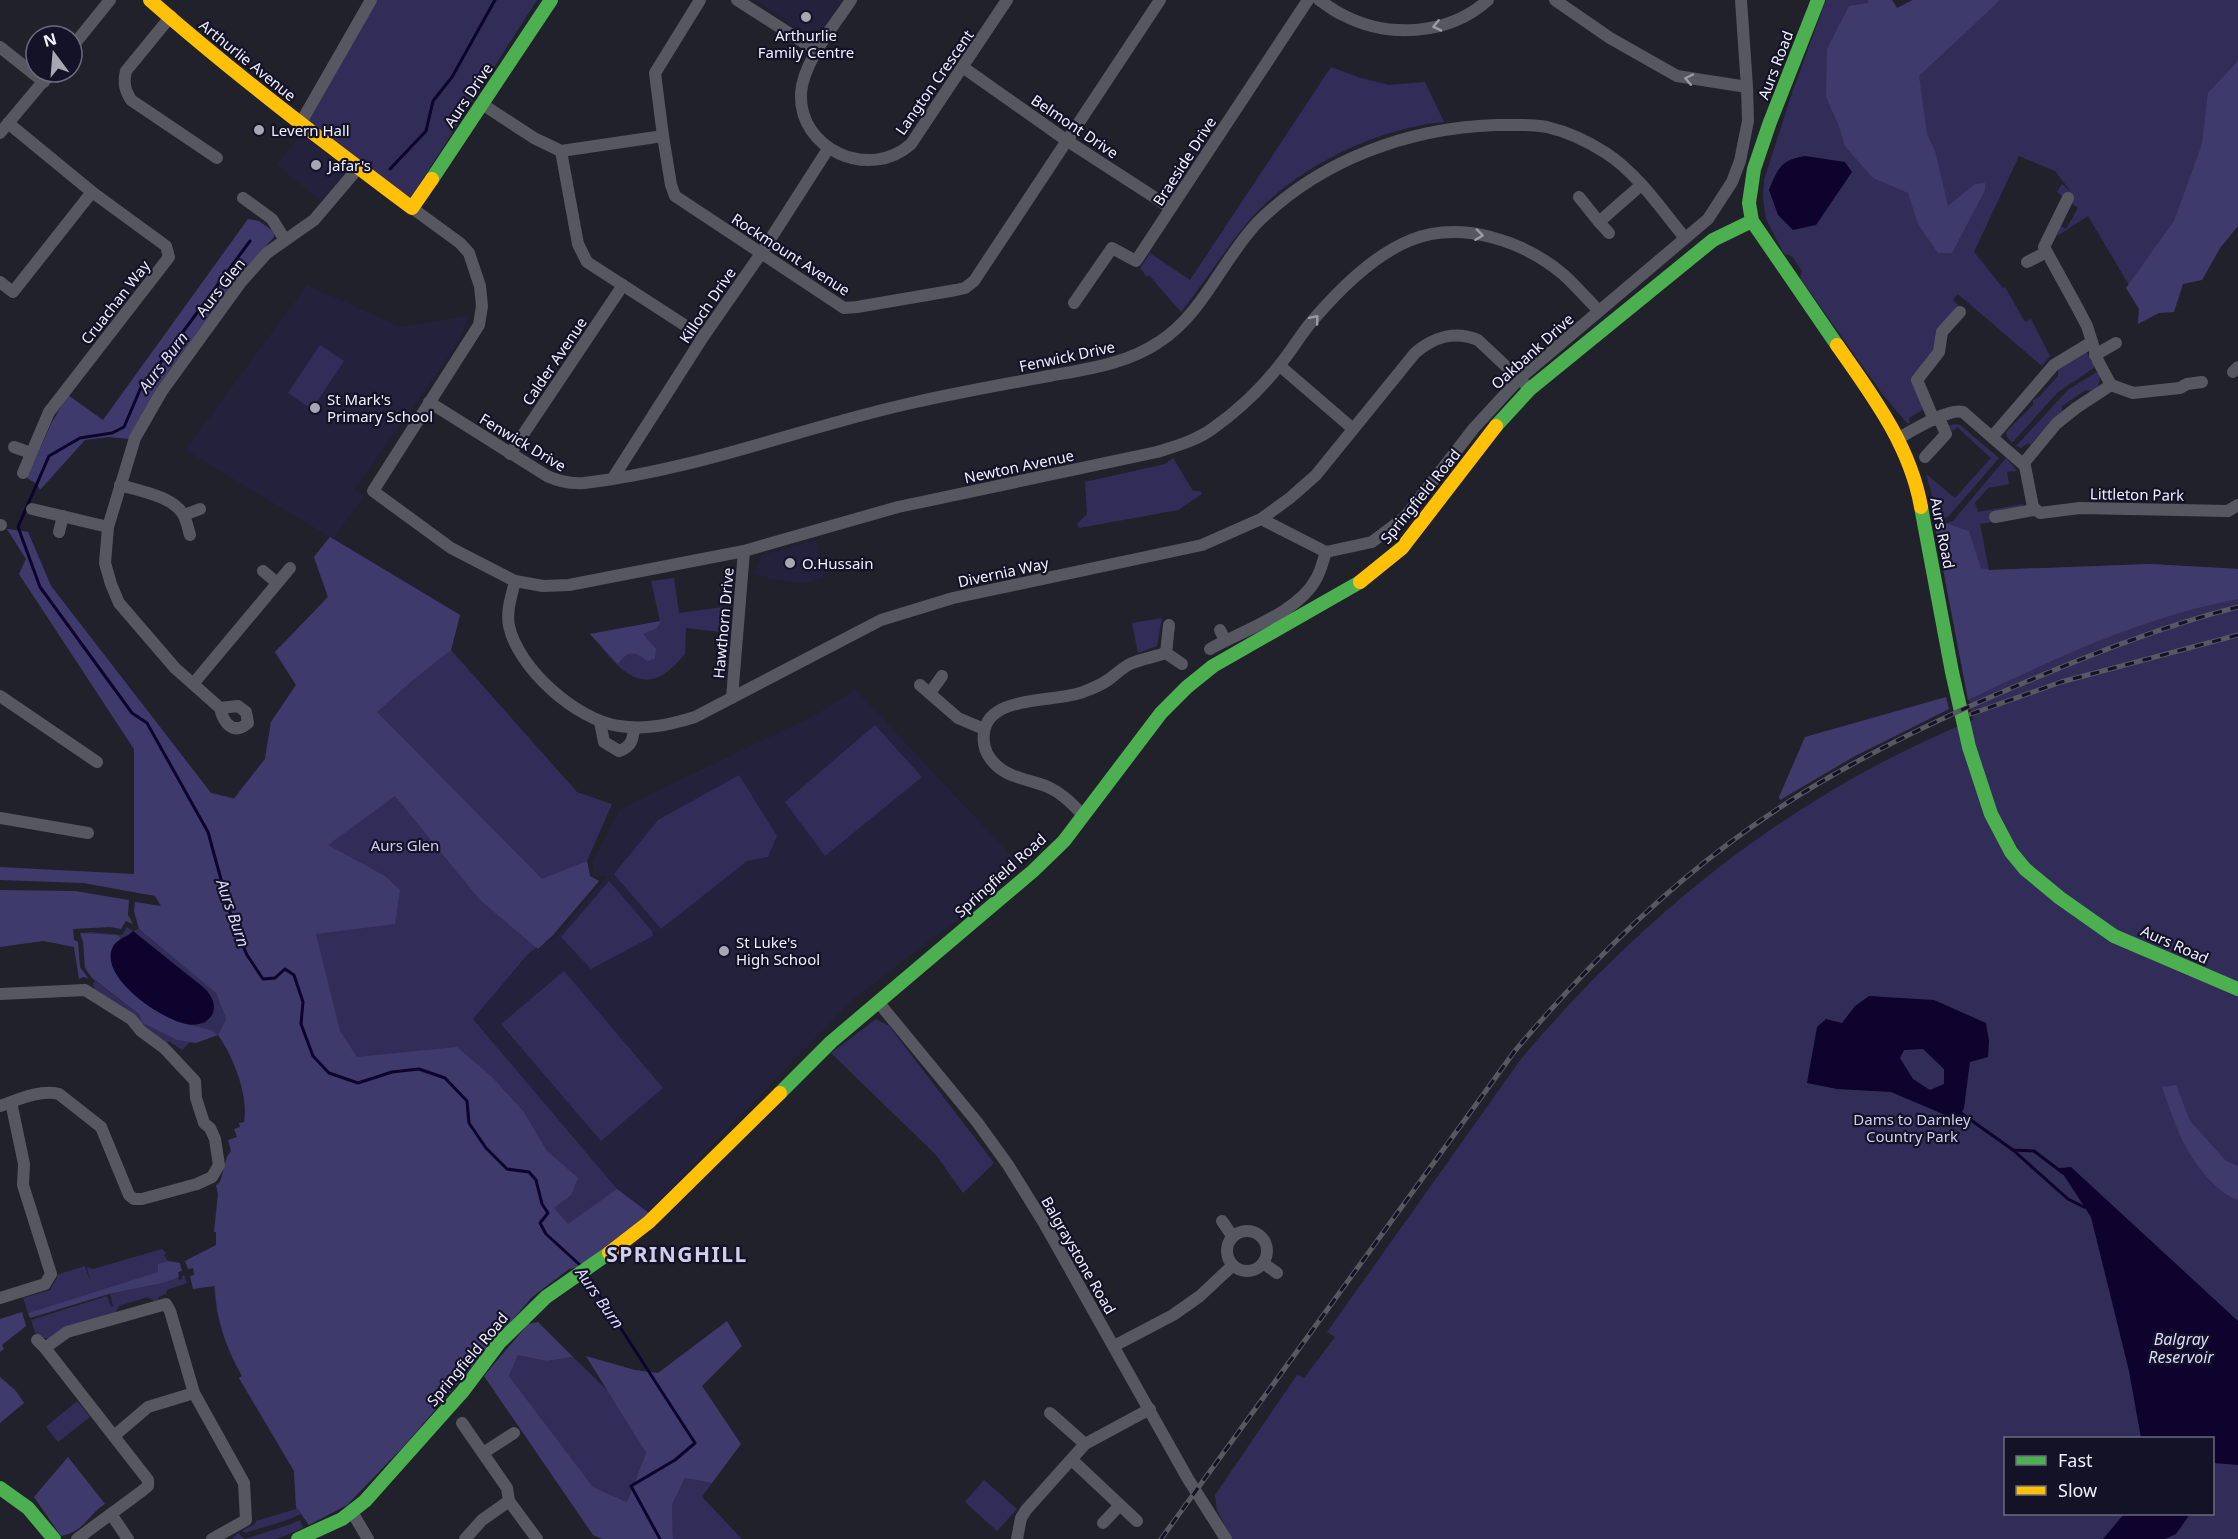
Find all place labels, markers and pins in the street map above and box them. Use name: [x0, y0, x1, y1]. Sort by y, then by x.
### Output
marker: Arthurlie Family Centre: [799, 10, 813, 24]
place label: Arthurlie Family Centre: [758, 25, 854, 62]
place label: Levern Hall: [271, 120, 350, 140]
marker: Levern Hall: [252, 123, 266, 137]
place label: Jafar's: [326, 155, 371, 175]
marker: Jafar's: [309, 158, 323, 172]
place label: St Mark's Primary School: [327, 389, 433, 426]
marker: St Mark's Primary School: [308, 401, 322, 415]
place label: O.Hussain: [802, 553, 873, 573]
marker: O.Hussain: [783, 556, 797, 570]
place label: St Luke's High School: [736, 932, 820, 969]
marker: St Luke's High School: [717, 944, 731, 958]

